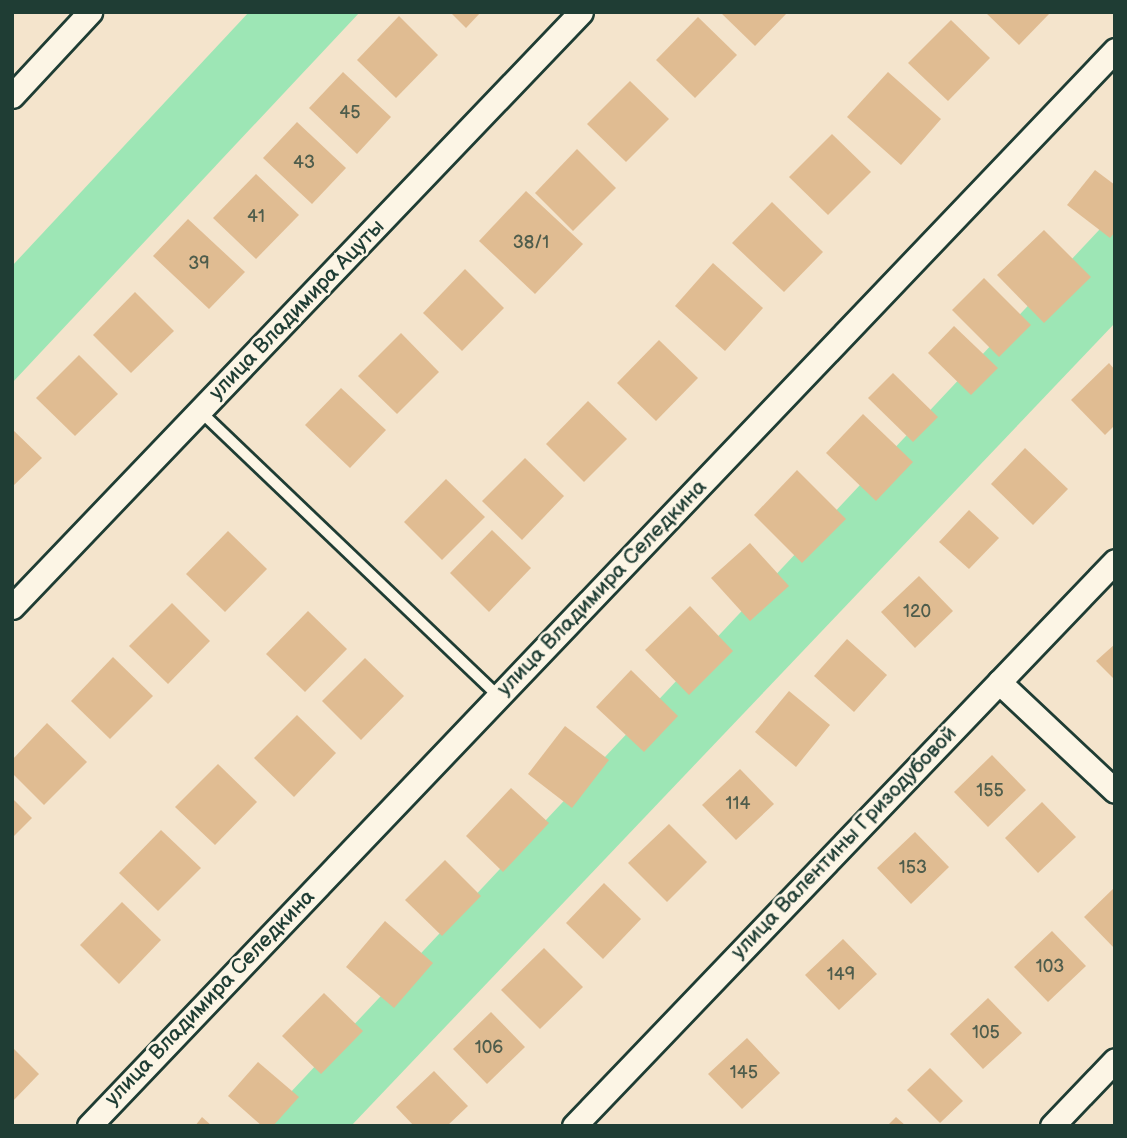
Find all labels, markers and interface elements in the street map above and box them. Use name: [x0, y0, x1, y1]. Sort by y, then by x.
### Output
house number: 45: [339, 102, 361, 124]
house number: 43: [293, 152, 315, 174]
house number: 41: [247, 206, 265, 228]
street label: улица Владимира Ацуты: [204, 215, 390, 405]
house number: 38/1: [513, 232, 549, 254]
house number: 39: [188, 253, 210, 275]
street label: улица Владимира Селедкина: [492, 475, 712, 701]
house number: 120: [903, 601, 931, 623]
street label: улица Валентины Гризодубовой: [726, 721, 962, 965]
house number: 155: [976, 780, 1004, 802]
house number: 114: [726, 793, 750, 815]
house number: 153: [899, 857, 927, 879]
street label: улица Владимира Селедкина: [100, 885, 320, 1111]
house number: 103: [1036, 956, 1064, 978]
house number: 149: [827, 964, 855, 986]
house number: 105: [972, 1022, 1000, 1044]
house number: 106: [475, 1037, 503, 1059]
house number: 145: [730, 1062, 758, 1084]

